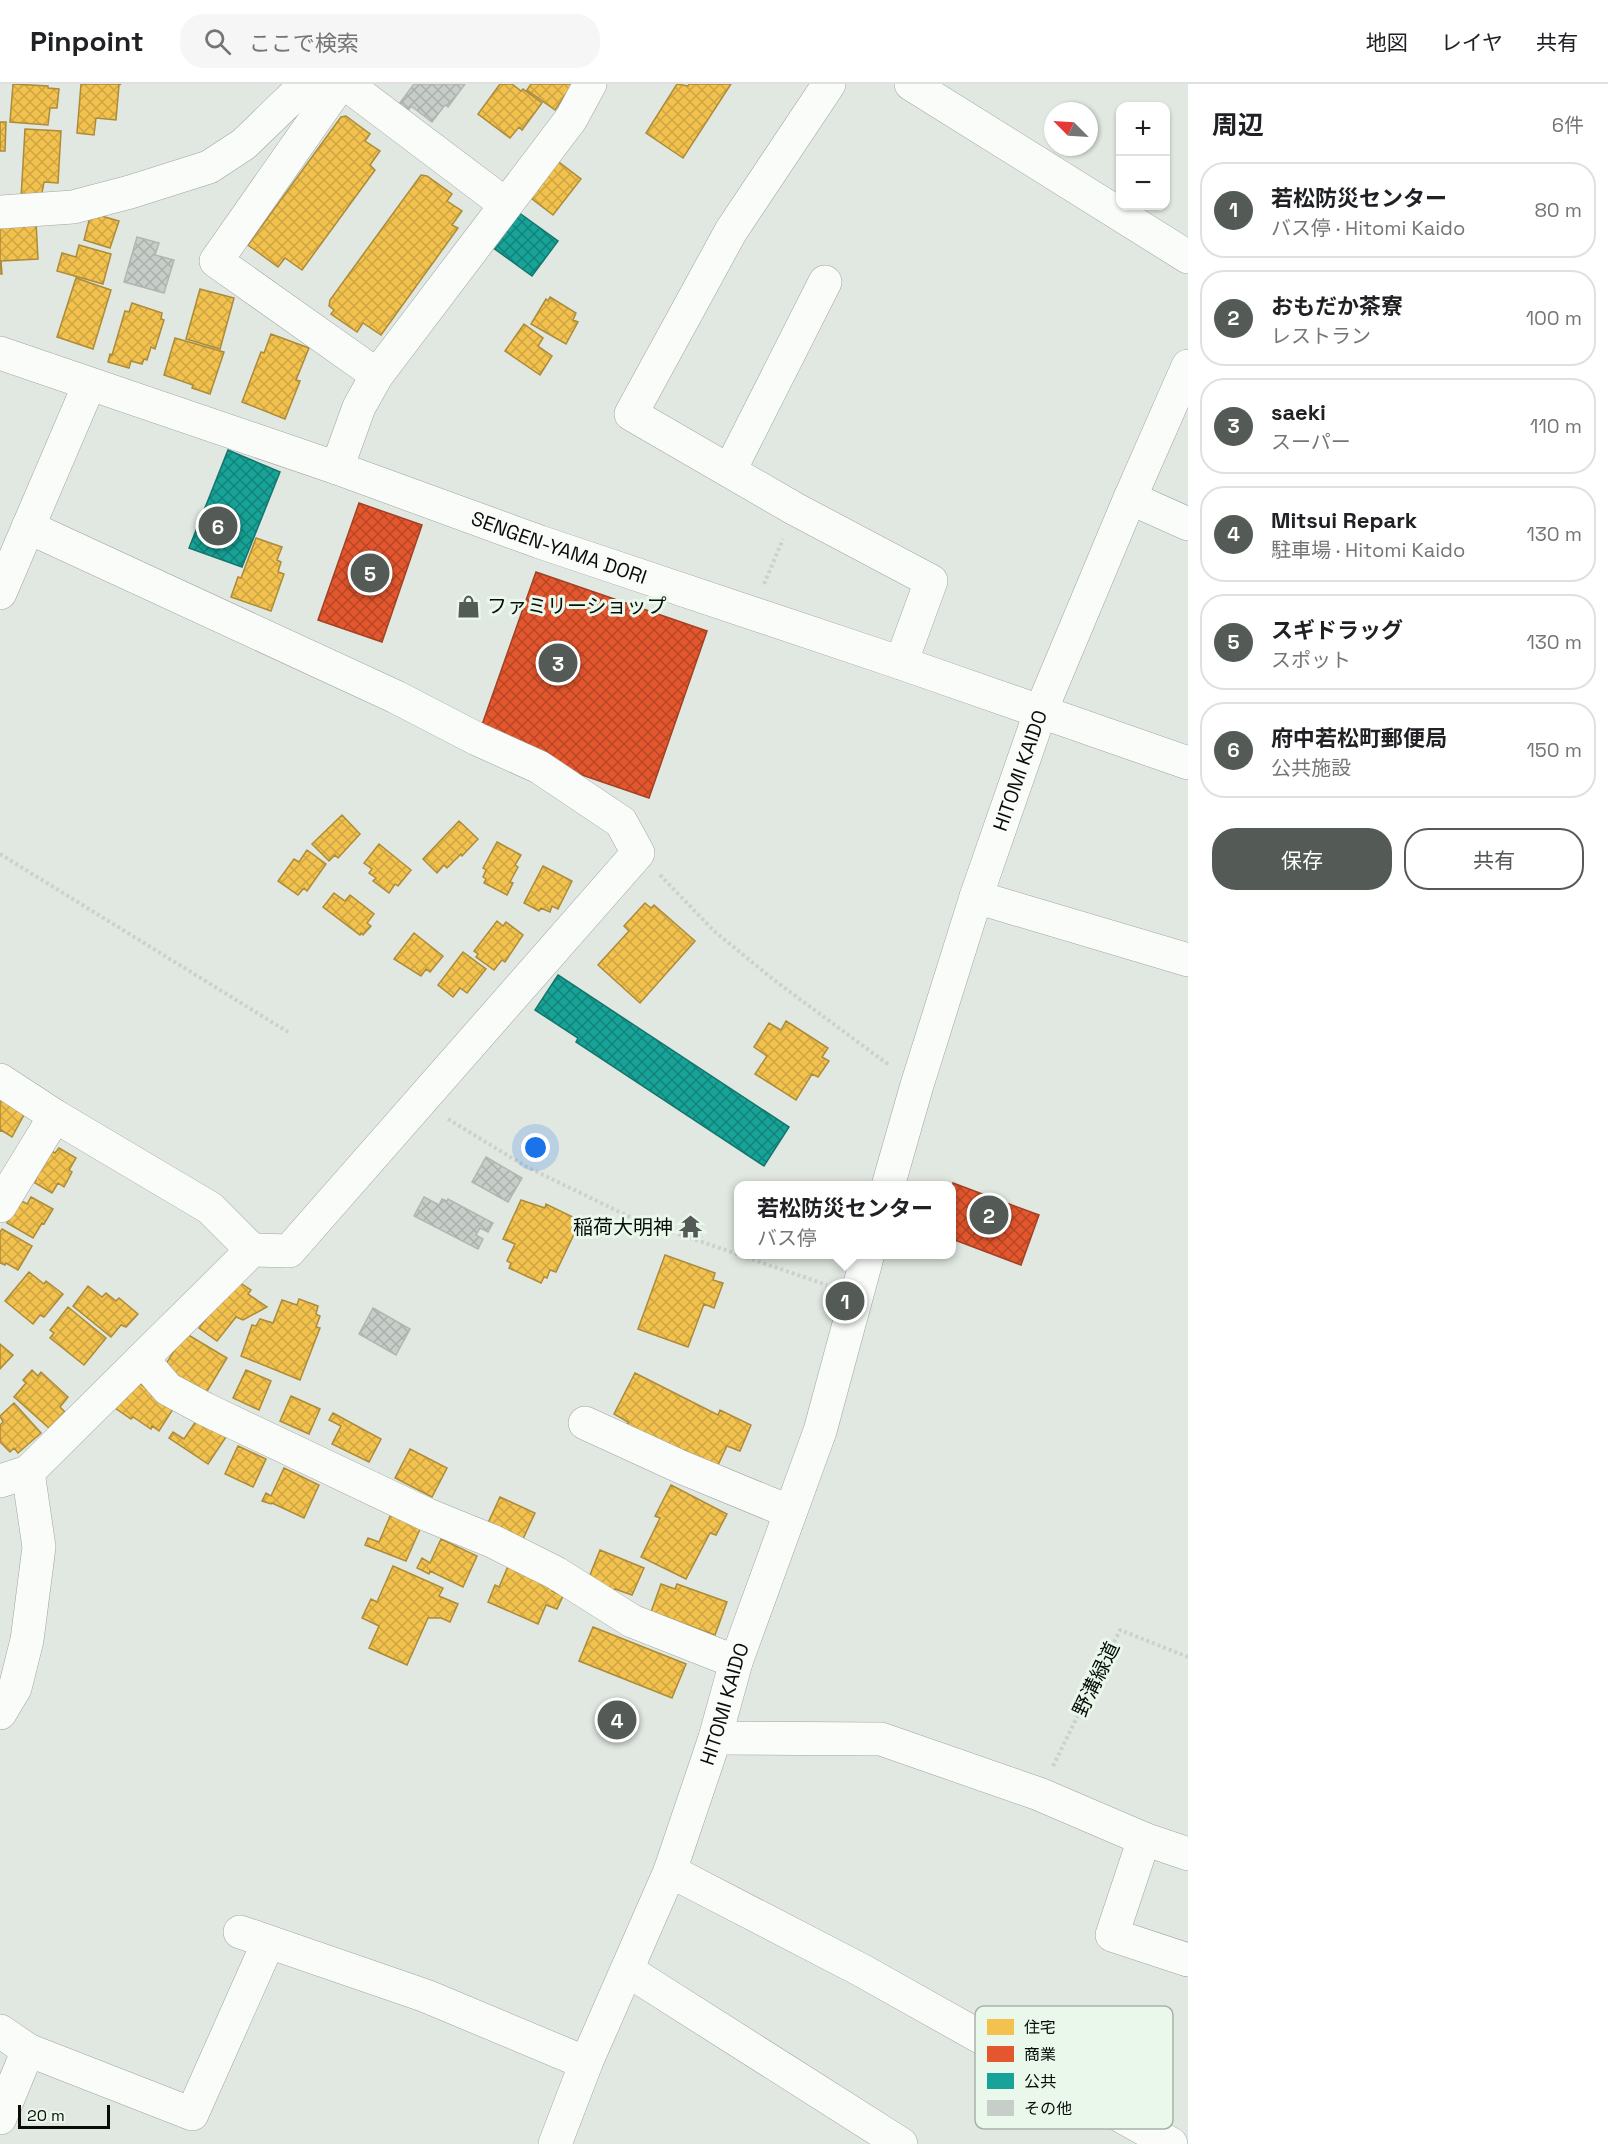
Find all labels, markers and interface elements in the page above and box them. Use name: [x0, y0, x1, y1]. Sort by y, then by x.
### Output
search box: [180, 14, 600, 68]
text: Pinpoint: [30, 23, 144, 59]
icon: search: [201, 25, 234, 58]
text: ここで検索: [249, 29, 359, 57]
text: 地図: [1366, 29, 1408, 56]
text: レイヤ: [1441, 29, 1503, 56]
text: 共有: [1536, 29, 1578, 56]
north arrow: [1044, 102, 1098, 156]
map controls: [1116, 102, 1170, 210]
button: +: [1116, 102, 1170, 156]
text: 周辺: [1212, 108, 1264, 142]
text: 6件: [1552, 112, 1584, 138]
button: −: [1116, 156, 1170, 210]
text: 若松防災センター: [1271, 184, 1447, 212]
text: 1: [1229, 197, 1238, 223]
text: 80 m: [1534, 197, 1582, 223]
text: バス停 · Hitomi Kaido: [1271, 215, 1465, 241]
text: おもだか茶寮: [1271, 292, 1403, 320]
text: 2: [1228, 305, 1239, 331]
text: 100 m: [1526, 305, 1582, 331]
text: レストラン: [1271, 323, 1371, 349]
text: saeki: [1271, 398, 1326, 426]
text: 3: [1227, 413, 1240, 439]
text: 110 m: [1530, 413, 1582, 439]
text: スーパー: [1271, 429, 1351, 455]
pin: 6: [198, 504, 238, 548]
street label: SENGEN-YAMA DORI: [468, 505, 650, 590]
text: Mitsui Repark: [1271, 506, 1417, 534]
text: 4: [1227, 521, 1240, 547]
text: 130 m: [1526, 521, 1582, 547]
text: 駐車場 · Hitomi Kaido: [1271, 537, 1465, 563]
pin: 5: [350, 550, 389, 596]
shop icon: ファミリーショップ: [456, 593, 482, 619]
place label: ファミリーショップ: [487, 593, 667, 619]
text: スギドラッグ: [1271, 616, 1403, 644]
text: 5: [1228, 629, 1240, 655]
text: 130 m: [1526, 629, 1582, 655]
pin: 3: [538, 640, 578, 686]
text: スポット: [1271, 647, 1351, 673]
street label: HITOMI KAIDO: [987, 707, 1053, 834]
text: 府中若松町郵便局: [1271, 724, 1447, 752]
text: 6: [1227, 737, 1240, 763]
text: 150 m: [1527, 737, 1582, 763]
text: 公共施設: [1271, 755, 1351, 781]
button: 保存: [1212, 828, 1392, 890]
button: 共有: [1404, 828, 1584, 890]
your location: [521, 1133, 550, 1162]
popup: [734, 1181, 956, 1259]
pin: 2: [970, 1192, 1008, 1238]
text: 若松防災センター: [757, 1194, 933, 1222]
place label: 稲荷大明神: [573, 1214, 673, 1240]
temple icon: 稲荷大明神: [678, 1214, 704, 1240]
text: バス停: [757, 1225, 817, 1251]
pin: 1: [826, 1278, 864, 1324]
street label: 野溝緑道: [1067, 1637, 1125, 1721]
street label: HITOMI KAIDO: [694, 1639, 755, 1769]
pin: 4: [598, 1698, 636, 1742]
legend: [975, 2006, 1173, 2129]
text: 住宅: [1024, 2017, 1056, 2038]
text: 商業: [1024, 2044, 1056, 2065]
text: 公共: [1024, 2071, 1056, 2092]
text: その他: [1024, 2098, 1072, 2119]
scale bar: [18, 2102, 110, 2130]
text: 20 m: [27, 2105, 65, 2126]

